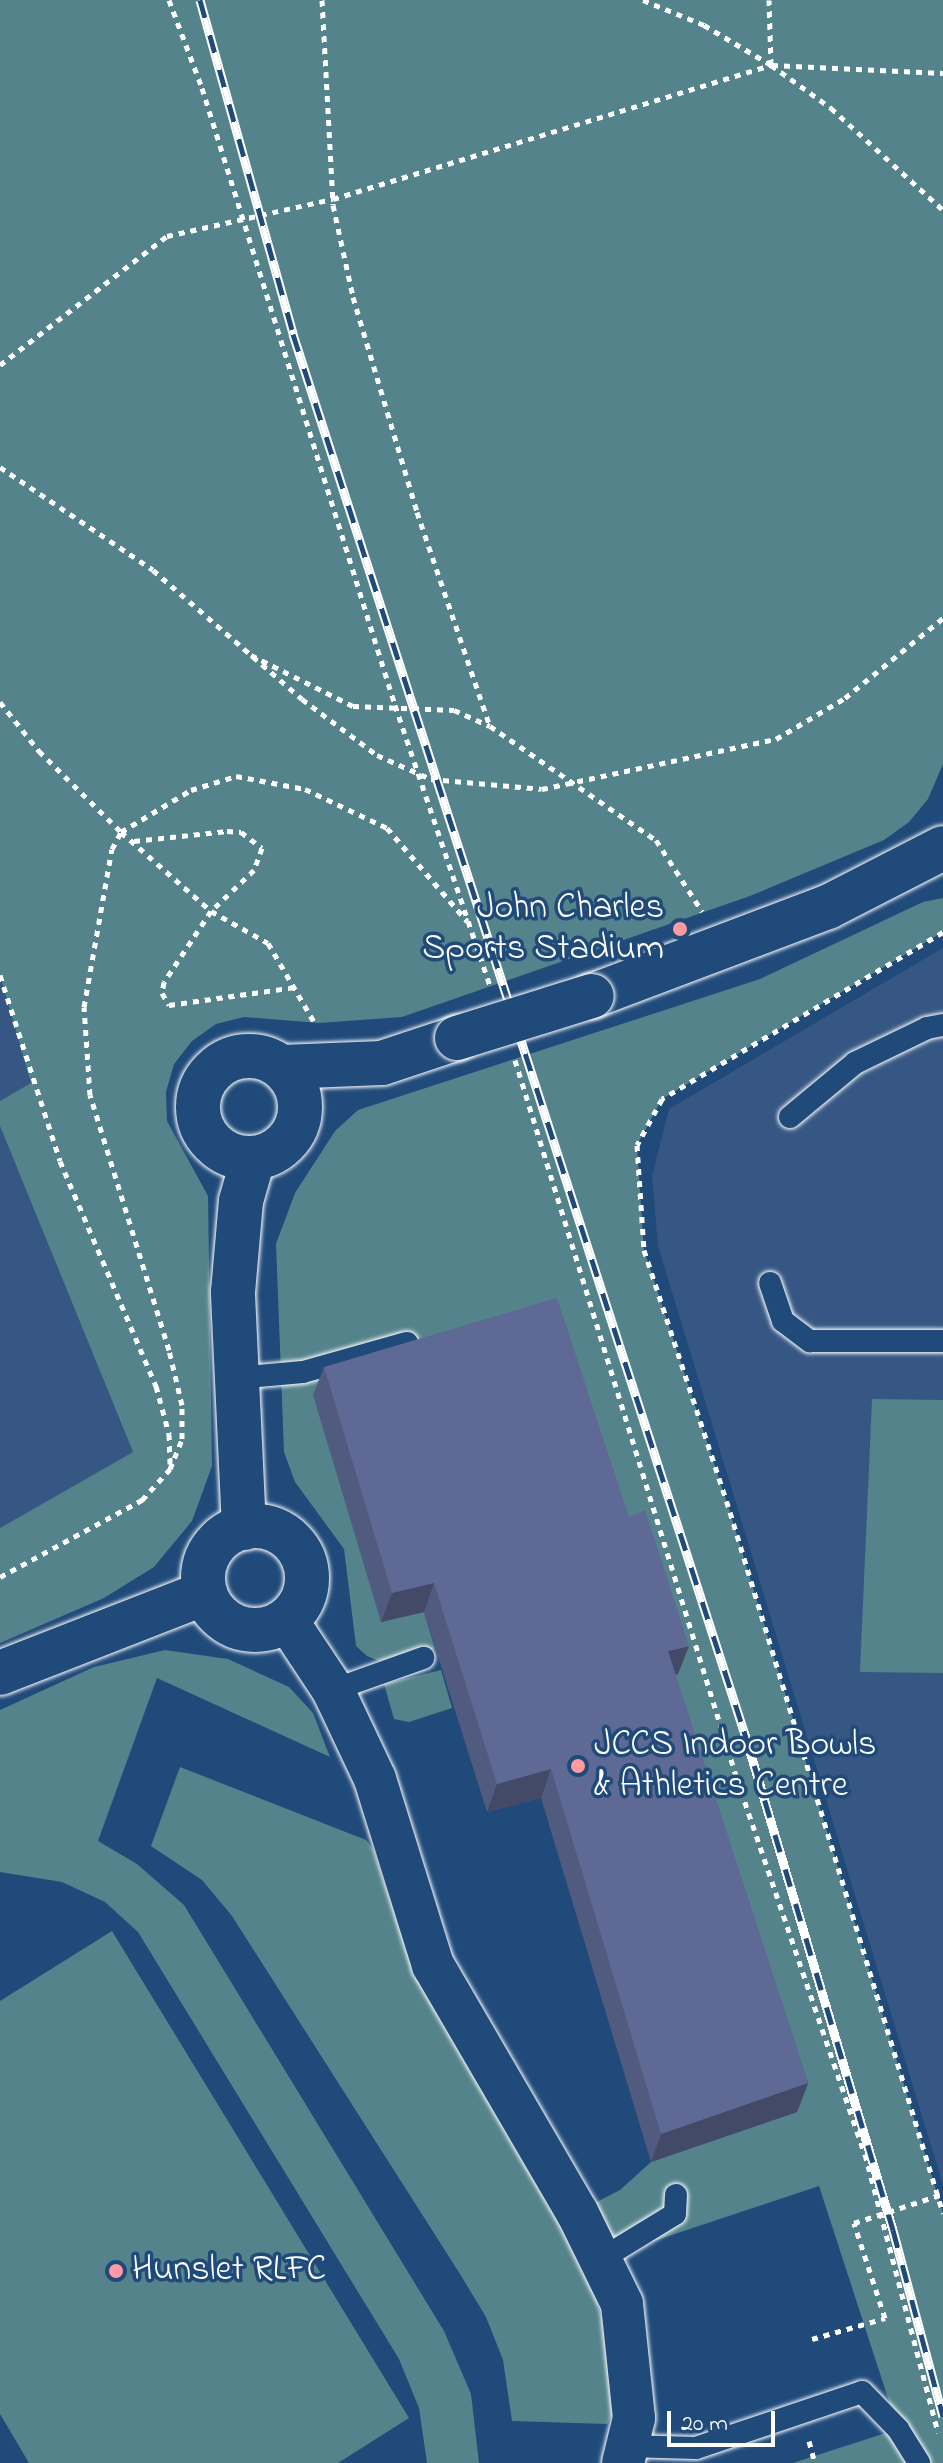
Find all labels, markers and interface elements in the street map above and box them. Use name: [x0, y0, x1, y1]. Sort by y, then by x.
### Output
place label: John Charles Sports Stadium: [422, 886, 664, 971]
marker: John Charles Sports Stadium: [671, 920, 689, 938]
place label: JCCS Indoor Bowls & Athletics Centre: [594, 1723, 876, 1808]
marker: JCCS Indoor Bowls & Athletics Centre: [569, 1757, 587, 1775]
place label: Hunslet RLFC: [132, 2249, 326, 2293]
marker: Hunslet RLFC: [107, 2262, 125, 2280]
scale bar: [671, 2395, 779, 2445]
text: 20 m: [681, 2407, 728, 2442]

